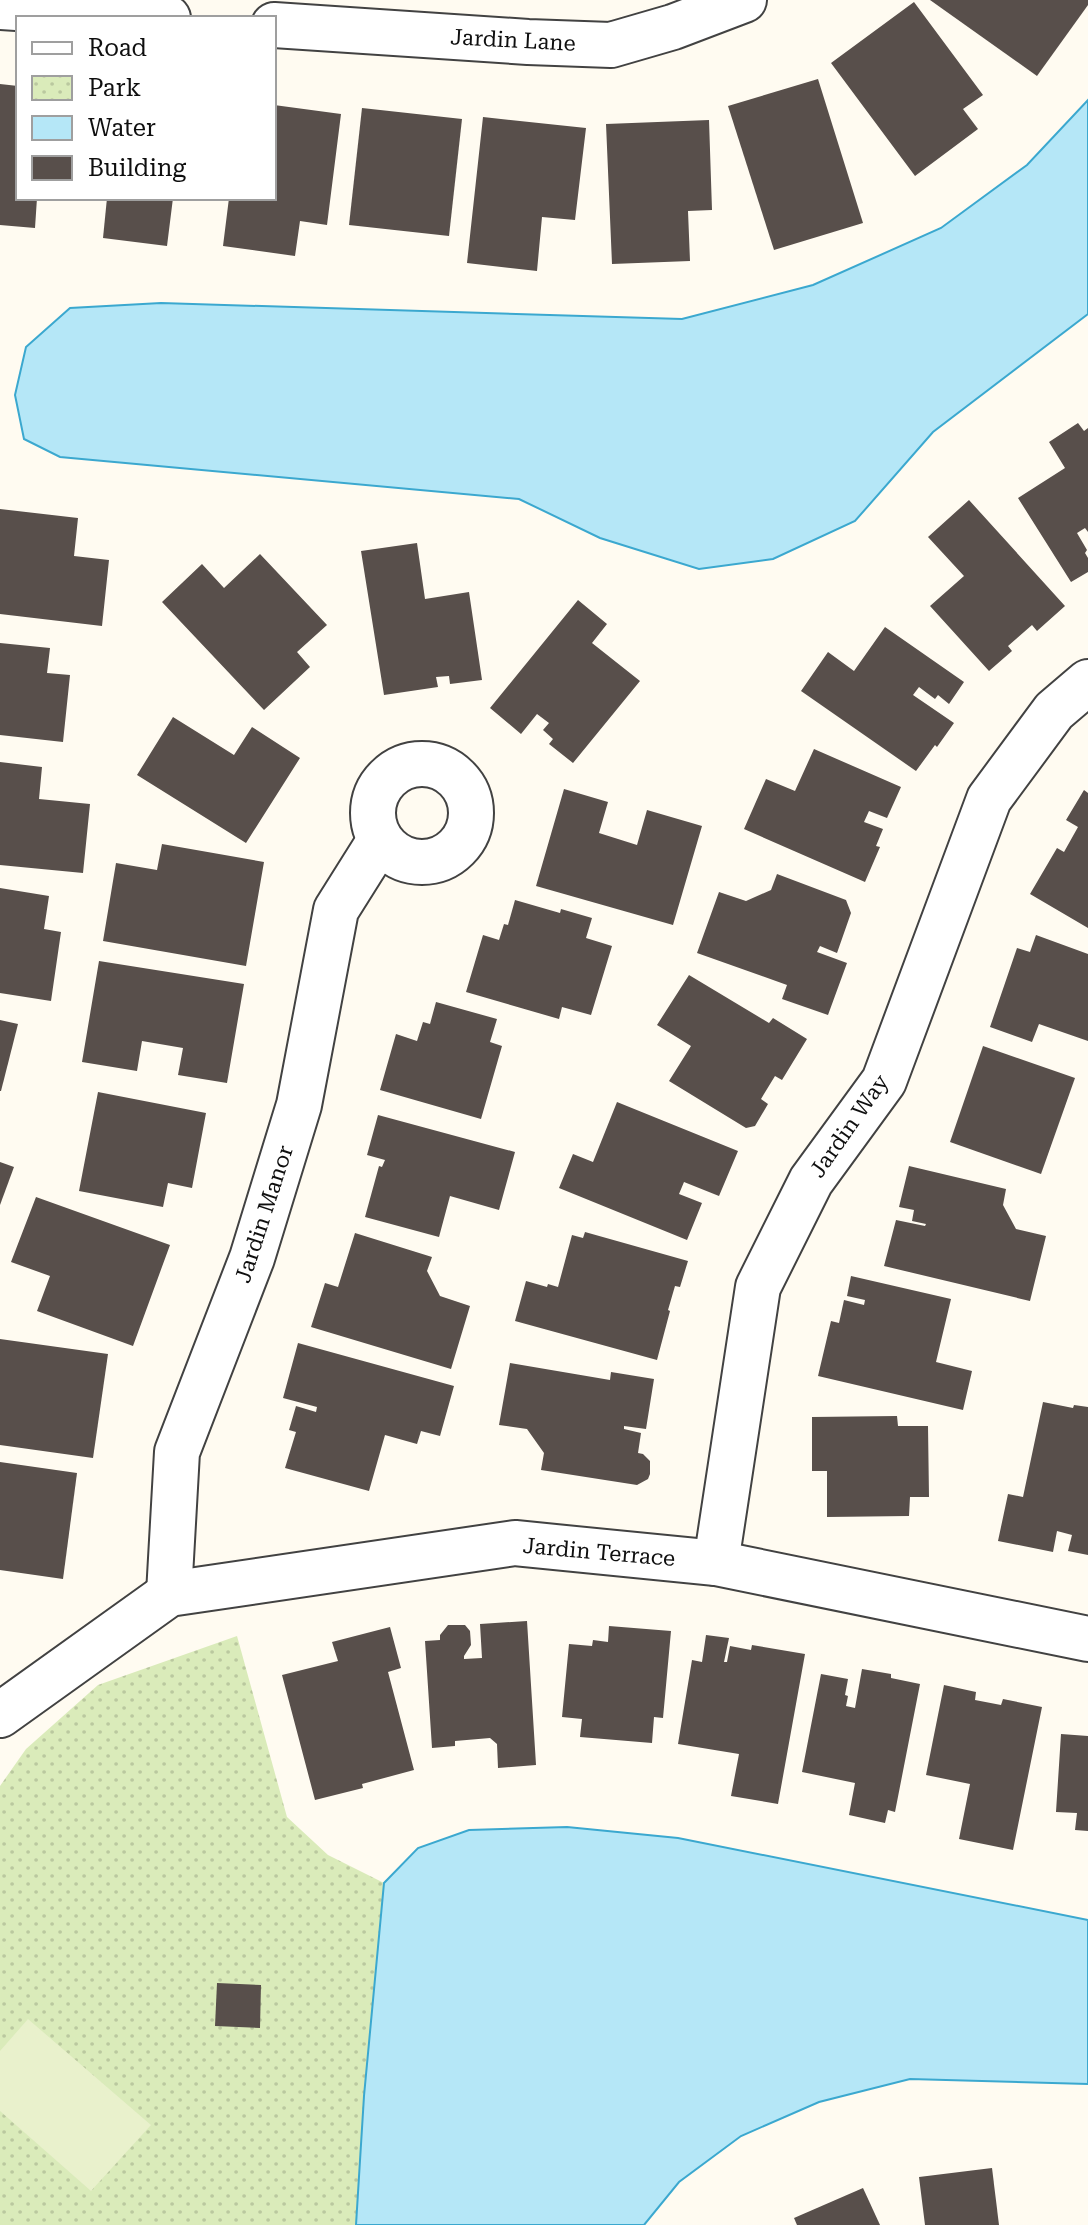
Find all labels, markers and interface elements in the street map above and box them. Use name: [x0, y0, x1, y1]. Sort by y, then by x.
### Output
legend: [16, 16, 276, 200]
street label: Jardin Lane: [450, 24, 576, 56]
text: Road: [88, 34, 147, 62]
text: Park: [88, 74, 141, 102]
text: Water: [88, 114, 156, 142]
text: Building: [88, 154, 186, 182]
street label: Jardin Way: [805, 1070, 893, 1182]
street label: Jardin Manor: [230, 1142, 298, 1286]
street label: Jardin Terrace: [522, 1533, 676, 1571]

